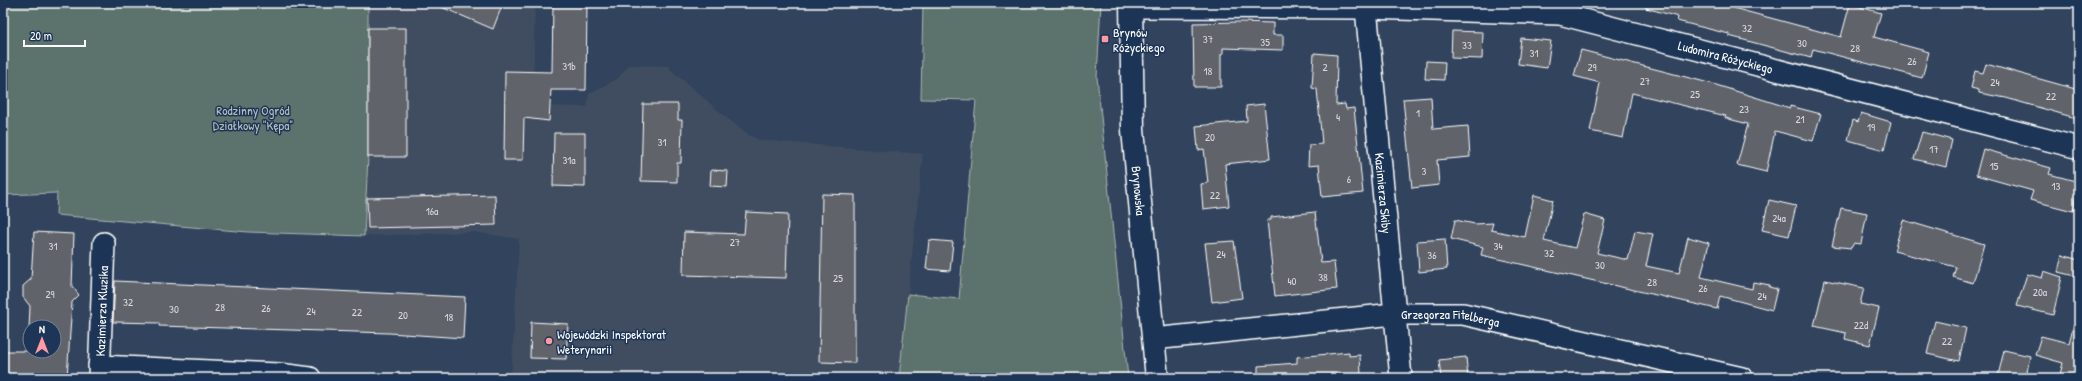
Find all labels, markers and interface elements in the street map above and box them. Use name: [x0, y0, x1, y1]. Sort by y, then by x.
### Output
house number: 32: [1742, 21, 1752, 35]
scale bar: [24, 22, 85, 48]
place label: Brynów Różyckiego: [1113, 23, 1165, 56]
text: 20 m: [30, 27, 52, 44]
house number: 37: [1203, 32, 1213, 46]
marker: Brynów Różyckiego: [1100, 34, 1110, 44]
house number: 35: [1260, 35, 1270, 49]
street label: Ludomira Różyckiego: [1676, 36, 1775, 78]
house number: 30: [1797, 36, 1807, 50]
house number: 33: [1462, 38, 1472, 52]
house number: 28: [1850, 41, 1860, 55]
house number: 31: [1530, 46, 1538, 60]
house number: 26: [1907, 54, 1917, 68]
house number: 31b: [562, 59, 576, 73]
house number: 2: [1322, 60, 1328, 74]
house number: 29: [1587, 60, 1597, 74]
house number: 18: [1204, 64, 1213, 78]
house number: 27: [1640, 74, 1650, 88]
house number: 24: [1990, 75, 2000, 89]
house number: 25: [1690, 87, 1700, 101]
house number: 22: [2046, 89, 2056, 103]
park label: Rodzinny Ogród Działkowy "Kępa": [213, 101, 293, 134]
house number: 23: [1739, 102, 1749, 116]
house number: 1: [1416, 106, 1420, 120]
house number: 4: [1336, 110, 1340, 124]
house number: 21: [1795, 112, 1805, 126]
house number: 19: [1867, 120, 1875, 134]
house number: 20: [1205, 130, 1215, 144]
house number: 31: [658, 135, 666, 149]
house number: 17: [1929, 142, 1939, 156]
street label: Kazimierza Skiby: [1371, 152, 1396, 235]
house number: 31a: [562, 153, 576, 167]
house number: 15: [1990, 159, 1999, 173]
house number: 3: [1422, 164, 1427, 178]
street label: Brynowska: [1128, 165, 1150, 216]
house number: 6: [1347, 172, 1352, 186]
house number: 13: [2052, 179, 2061, 193]
house number: 22: [1210, 188, 1220, 202]
house number: 16a: [426, 204, 439, 218]
house number: 24a: [1772, 211, 1786, 225]
house number: 27: [730, 235, 740, 249]
house number: 31: [49, 239, 57, 253]
house number: 34: [1493, 239, 1503, 253]
house number: 32: [1544, 246, 1554, 260]
house number: 24: [1216, 247, 1226, 261]
house number: 36: [1427, 248, 1437, 262]
house number: 30: [1595, 258, 1605, 272]
street label: Kazimierza Kluzika: [91, 265, 112, 357]
house number: 38: [1318, 270, 1328, 284]
house number: 25: [833, 271, 843, 285]
house number: 40: [1287, 274, 1297, 288]
house number: 28: [1647, 275, 1657, 289]
house number: 26: [1698, 281, 1708, 295]
house number: 20a: [2033, 285, 2048, 299]
house number: 29: [45, 287, 55, 301]
house number: 24: [1757, 289, 1767, 303]
house number: 32: [123, 295, 133, 309]
house number: 28: [215, 300, 225, 314]
house number: 26: [261, 301, 271, 315]
house number: 30: [169, 302, 179, 316]
house number: 24: [306, 304, 316, 318]
house number: 22: [352, 305, 362, 319]
street label: Grzegorza Fitelberga: [1401, 305, 1501, 331]
house number: 20: [398, 308, 408, 322]
house number: 18: [445, 310, 454, 324]
house number: 22d: [1854, 318, 1869, 332]
north arrow: [22, 319, 62, 359]
text: N: [39, 322, 45, 336]
place label: Wojewódzki Inspektorat Weterynarii: [557, 325, 667, 358]
house number: 22: [1942, 334, 1952, 348]
marker: Wojewódzki Inspektorat Weterynarii: [544, 336, 554, 346]

